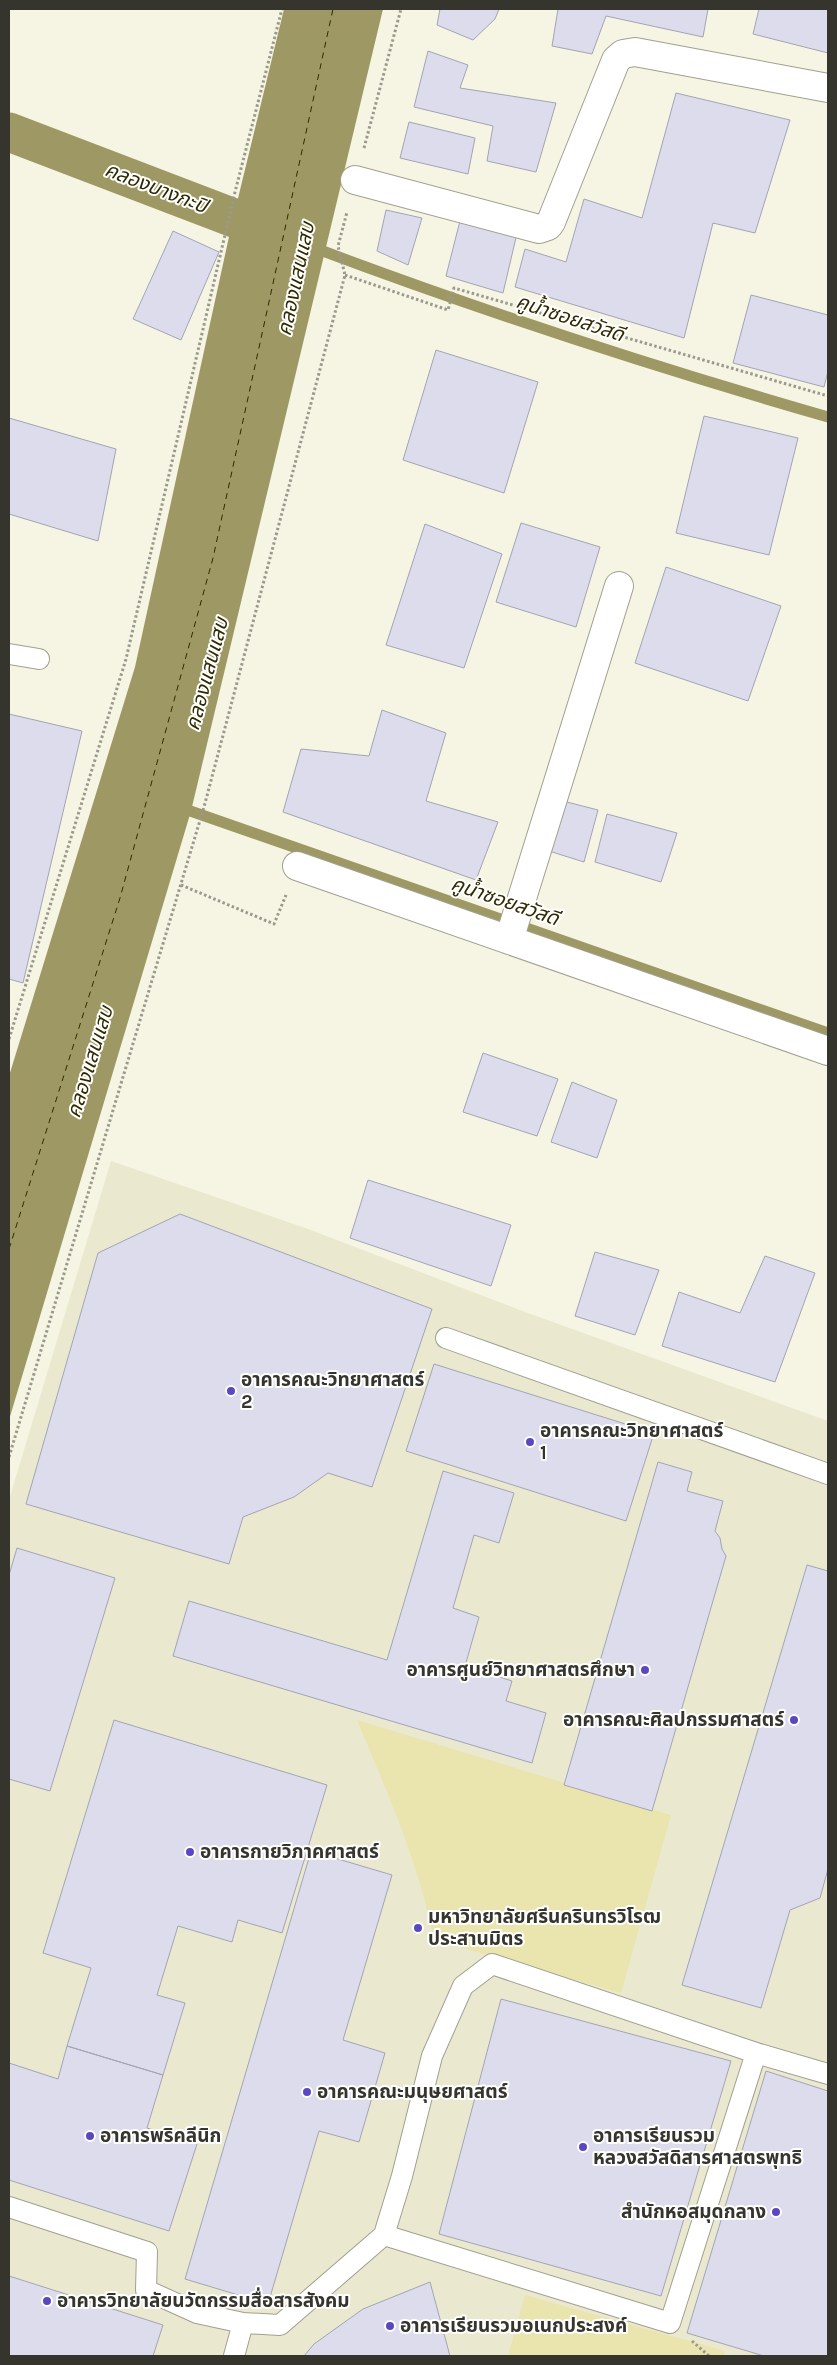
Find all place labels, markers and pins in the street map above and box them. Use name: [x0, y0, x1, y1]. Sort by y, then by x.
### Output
place label: อาคารคณะวิทยาศาสตร์ 2: [241, 1369, 425, 1413]
marker: อาคารคณะวิทยาศาสตร์ 2: [225, 1385, 237, 1397]
place label: อาคารคณะวิทยาศาสตร์ 1: [540, 1420, 724, 1464]
marker: อาคารคณะวิทยาศาสตร์ 1: [524, 1436, 536, 1448]
place label: อาคารศูนย์วิทยาศาสตรศึกษา: [406, 1659, 635, 1681]
marker: อาคารศูนย์วิทยาศาสตรศึกษา: [639, 1664, 651, 1676]
place label: อาคารคณะศิลปกรรมศาสตร์: [563, 1709, 784, 1731]
marker: อาคารคณะศิลปกรรมศาสตร์: [788, 1714, 800, 1726]
place label: อาคารกายวิภาคศาสตร์: [200, 1841, 379, 1863]
marker: อาคารกายวิภาคศาสตร์: [184, 1846, 196, 1858]
place label: มหาวิทยาลัยศรีนครินทรวิโรฒ ประสานมิตร: [428, 1906, 661, 1950]
marker: มหาวิทยาลัยศรีนครินทรวิโรฒ ประสานมิตร: [412, 1922, 424, 1934]
place label: อาคารคณะมนุษยศาสตร์: [317, 2081, 508, 2103]
marker: อาคารคณะมนุษยศาสตร์: [301, 2086, 313, 2098]
place label: อาคารพริคลีนิก: [100, 2125, 221, 2147]
place label: อาคารเรียนรวม หลวงสวัสดิสารศาสตรพุทธิ: [593, 2125, 802, 2169]
marker: อาคารพริคลีนิก: [84, 2130, 96, 2142]
marker: อาคารเรียนรวม หลวงสวัสดิสารศาสตรพุทธิ: [577, 2141, 589, 2153]
place label: สำนักหอสมุดกลาง: [621, 2201, 766, 2223]
marker: สำนักหอสมุดกลาง: [770, 2206, 782, 2218]
place label: อาคารวิทยาลัยนวัตกรรมสื่อสารสังคม: [57, 2287, 350, 2312]
marker: อาคารวิทยาลัยนวัตกรรมสื่อสารสังคม: [41, 2295, 53, 2307]
place label: อาคารเรียนรวมอเนกประสงค์: [400, 2315, 627, 2337]
marker: อาคารเรียนรวมอเนกประสงค์: [384, 2320, 396, 2332]

